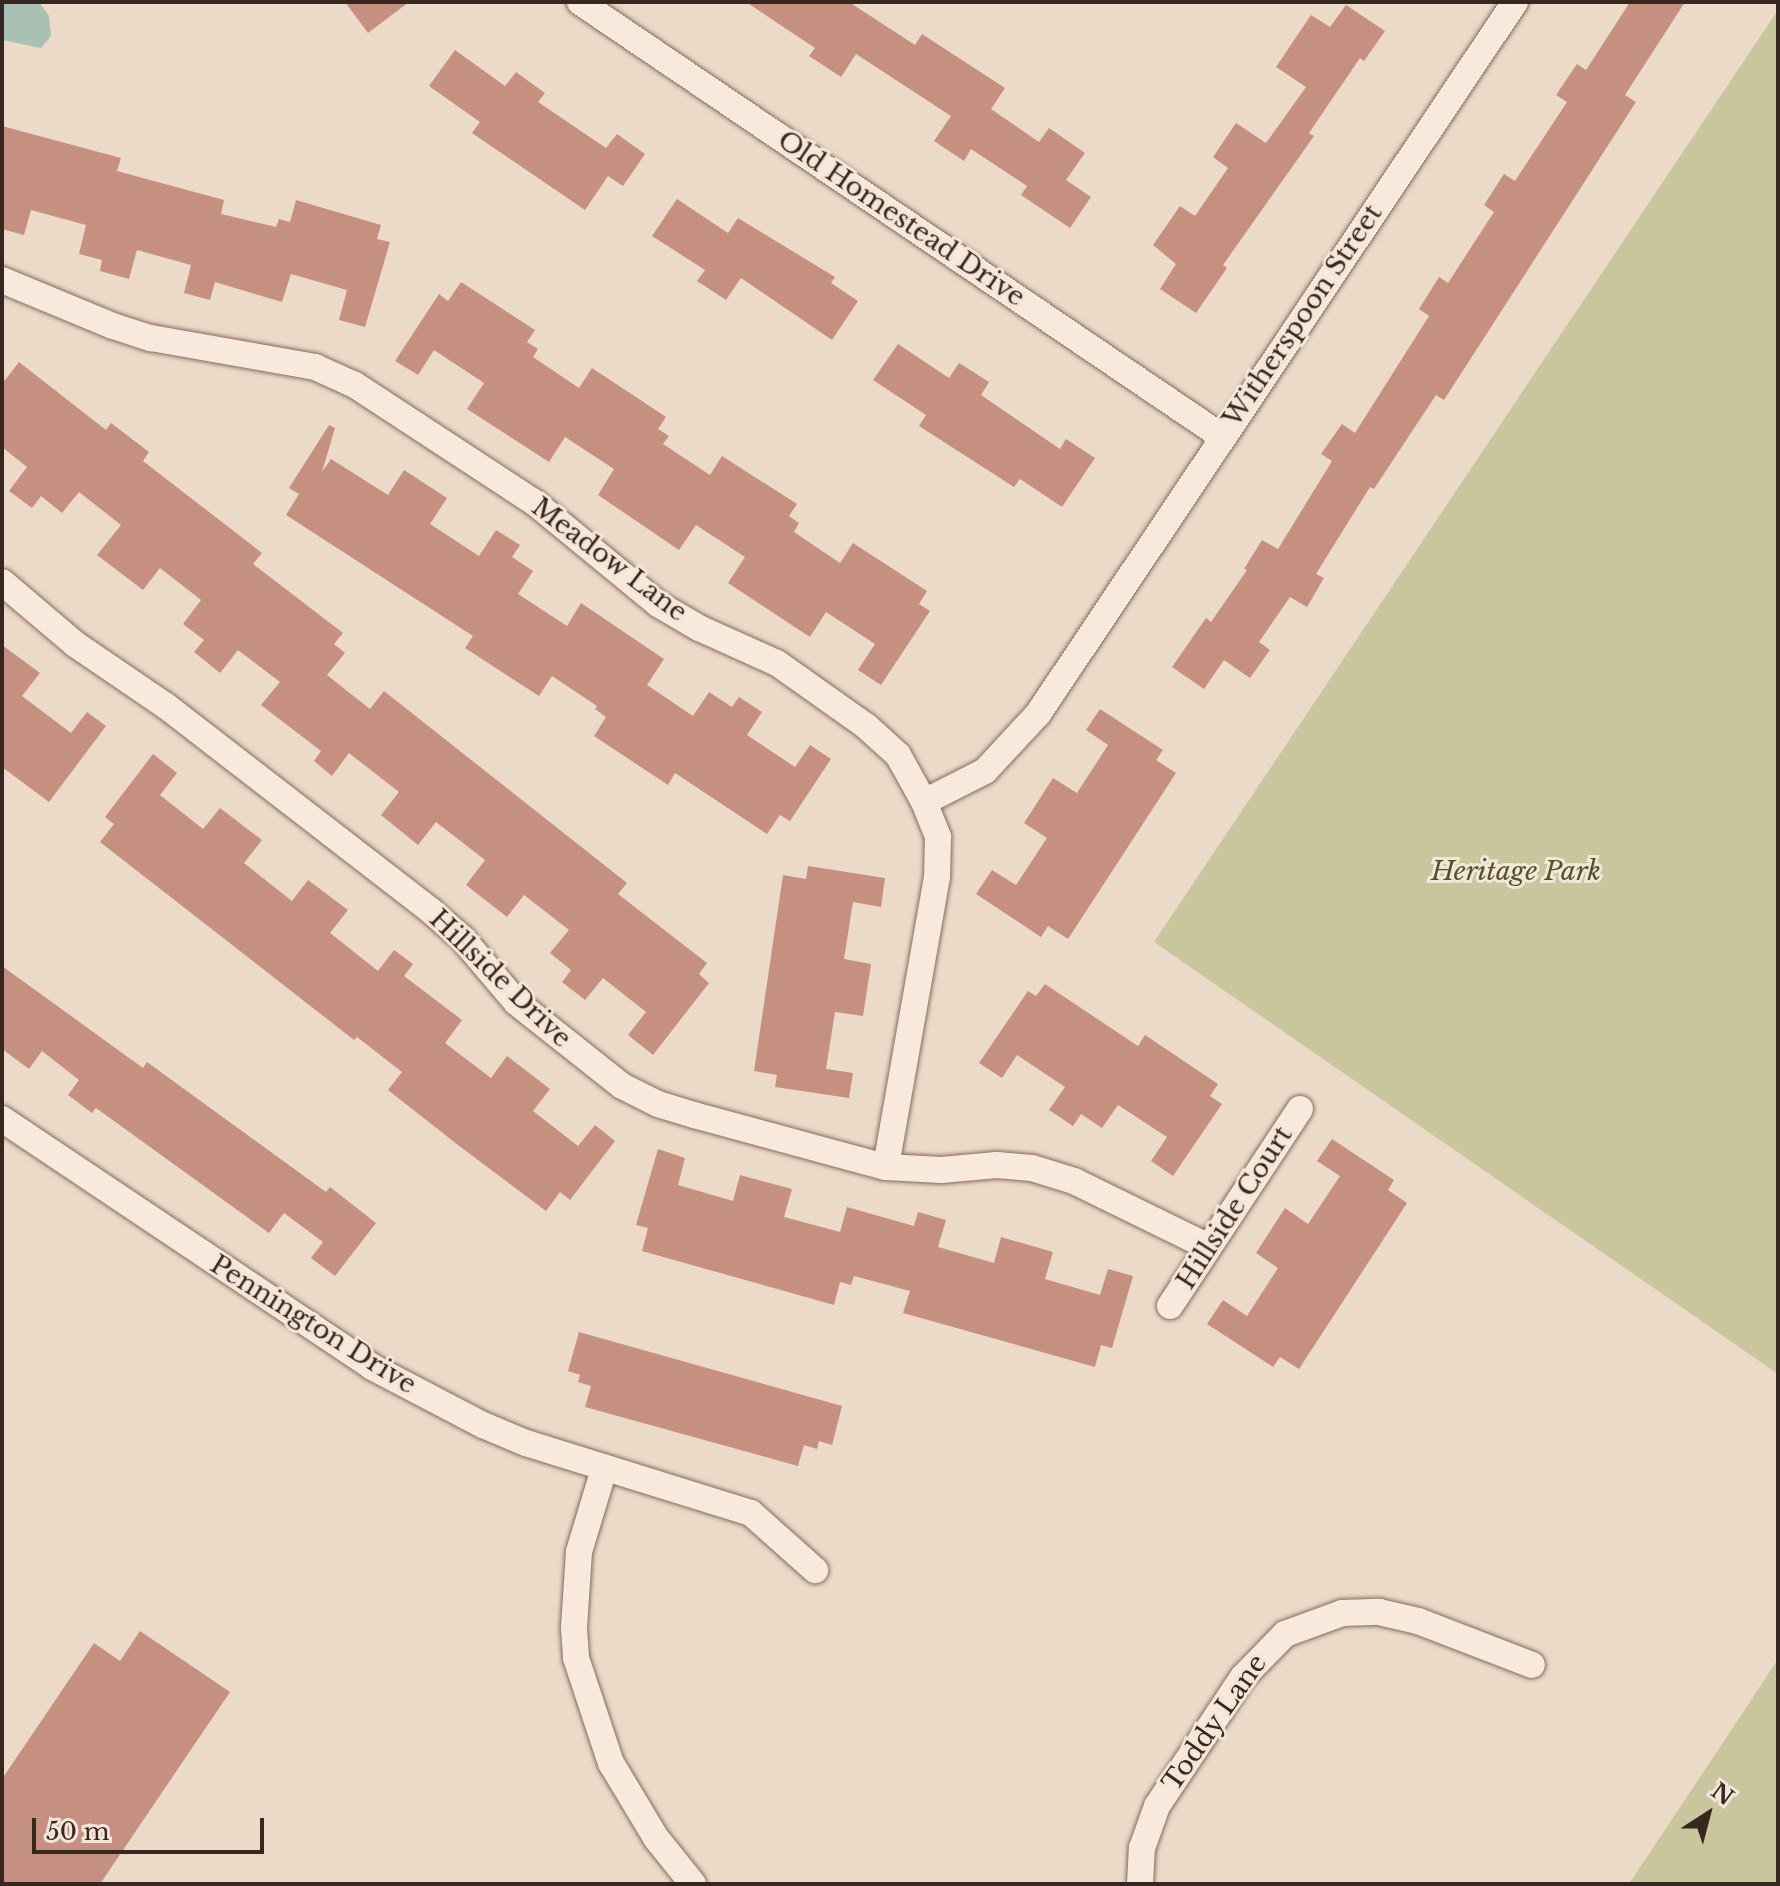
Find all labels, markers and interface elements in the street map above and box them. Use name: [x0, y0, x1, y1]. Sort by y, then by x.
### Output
street label: Old Homestead Drive: [772, 125, 1030, 313]
street label: Witherspoon Street: [1217, 199, 1389, 433]
street label: Meadow Lane: [525, 491, 693, 629]
park label: Heritage Park: [1431, 856, 1601, 888]
street label: Hillside Drive: [423, 904, 577, 1054]
street label: Hillside Court: [1171, 1121, 1299, 1295]
street label: Pennington Drive: [204, 1249, 422, 1401]
street label: Toddy Lane: [1156, 1648, 1274, 1798]
north arrow: [1668, 1774, 1748, 1854]
text: N: [1706, 1777, 1739, 1811]
scale bar: [36, 1802, 268, 1852]
text: 50 m: [46, 1817, 109, 1846]

